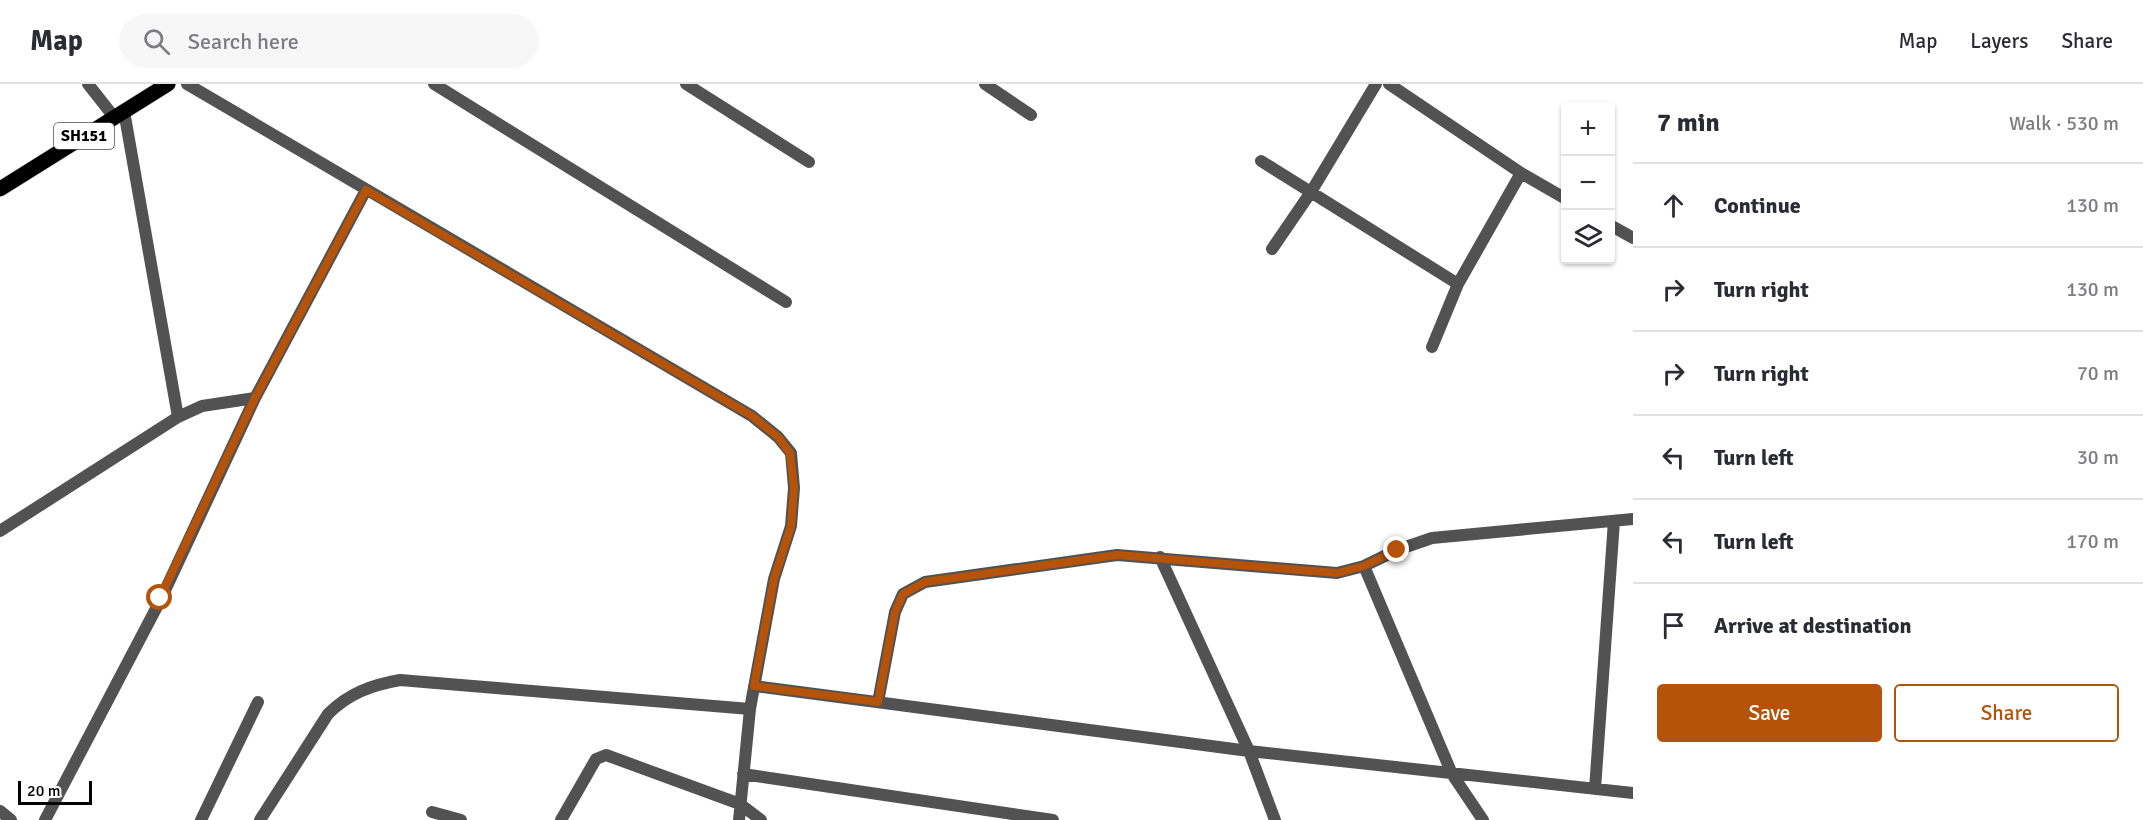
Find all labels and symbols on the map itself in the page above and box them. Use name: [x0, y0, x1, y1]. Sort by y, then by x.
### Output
road number: SH151: [54, 123, 114, 149]
route end: [1383, 536, 1409, 562]
route start: [146, 584, 172, 610]
scale bar: [18, 778, 92, 806]

